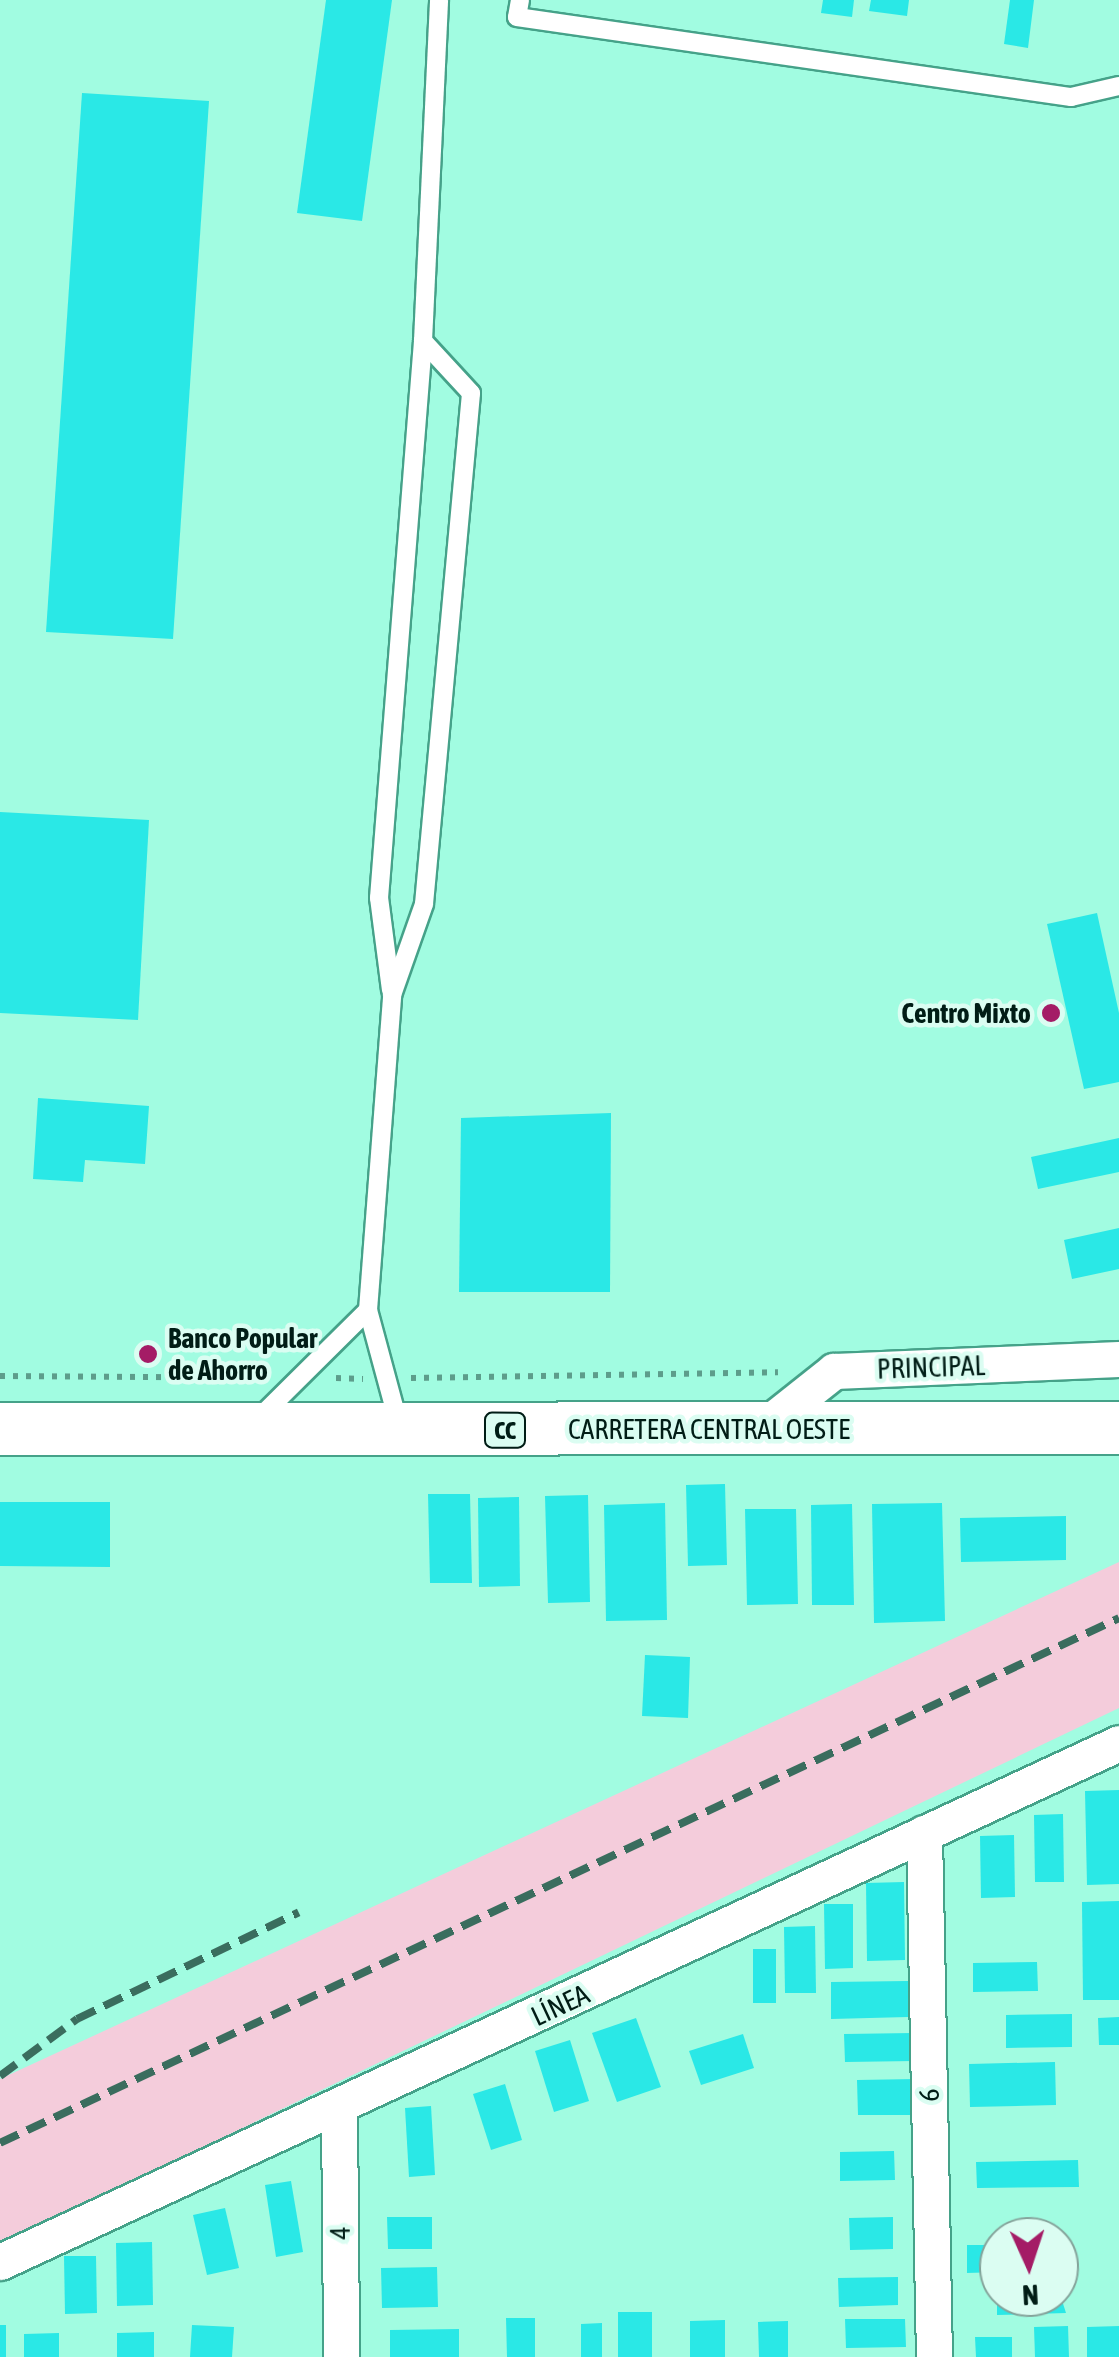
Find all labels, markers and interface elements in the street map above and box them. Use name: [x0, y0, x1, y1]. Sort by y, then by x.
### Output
place label: Centro Mixto: [901, 996, 1031, 1030]
marker: Centro Mixto: [1040, 1002, 1062, 1024]
place label: Banco Popular de Ahorro: [168, 1321, 317, 1387]
marker: Banco Popular de Ahorro: [137, 1343, 159, 1365]
street label: PRINCIPAL: [876, 1348, 986, 1386]
road number: CC: [482, 1410, 528, 1450]
street label: CARRETERA CENTRAL OESTE: [568, 1412, 850, 1446]
street label: LÍNEA: [526, 1977, 594, 2033]
street label: 6: [912, 2088, 946, 2102]
north arrow: [979, 2217, 1079, 2317]
street label: 4: [323, 2226, 357, 2240]
text: N: [1021, 2279, 1040, 2311]

